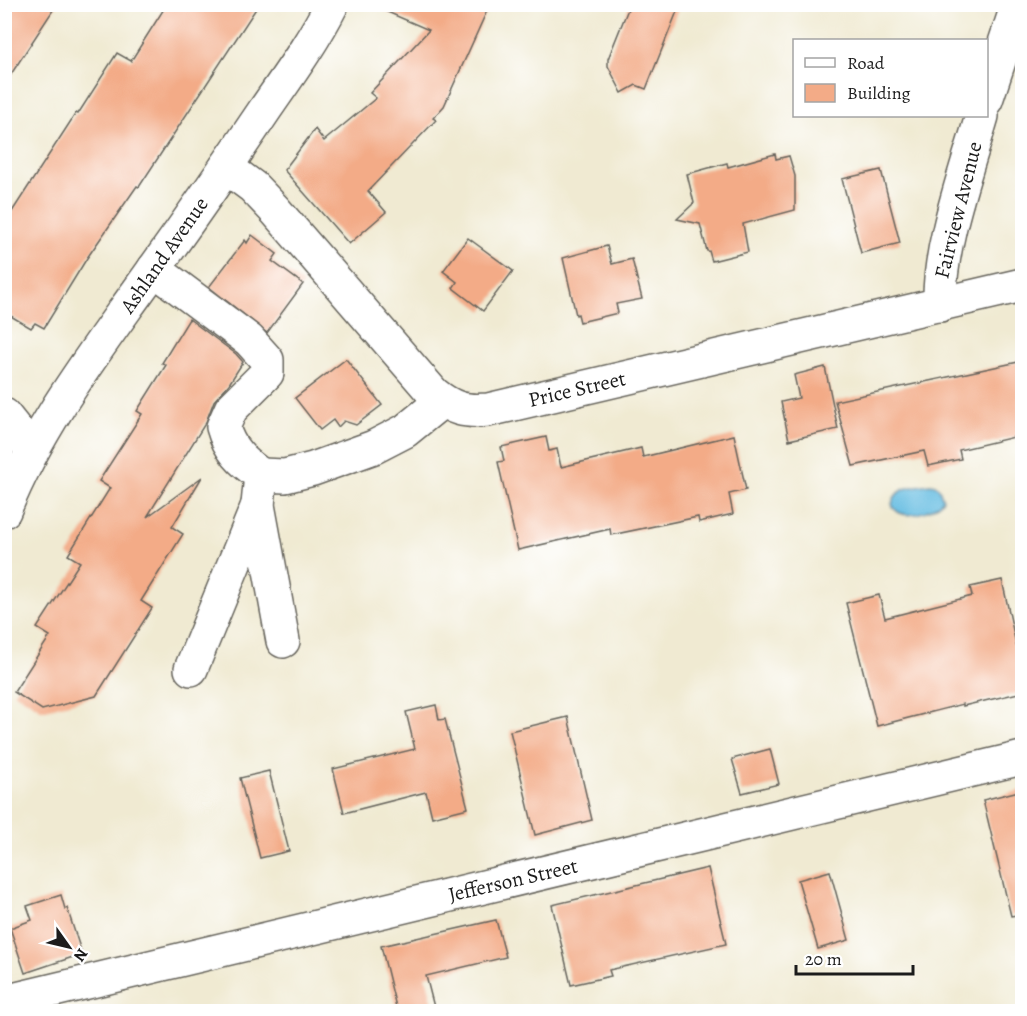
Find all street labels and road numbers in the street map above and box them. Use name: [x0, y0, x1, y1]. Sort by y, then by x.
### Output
street label: Fairview Avenue: [927, 139, 989, 281]
street label: Ashland Avenue: [113, 191, 215, 320]
street label: Price Street: [526, 364, 629, 414]
street label: Jefferson Street: [446, 852, 580, 908]

